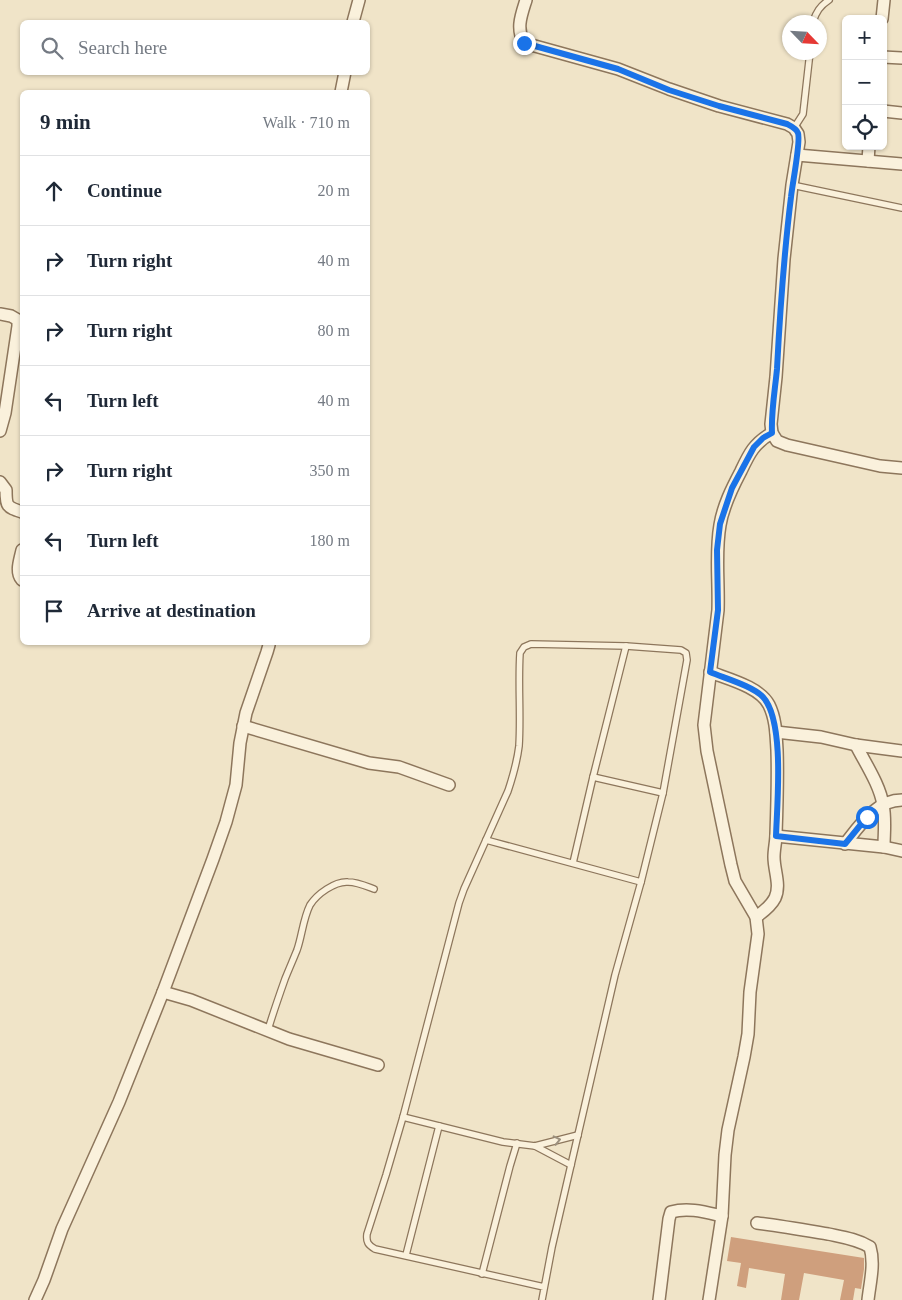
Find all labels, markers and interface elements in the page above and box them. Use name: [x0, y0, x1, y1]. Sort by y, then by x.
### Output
north arrow: [782, 15, 827, 60]
map controls: [842, 15, 887, 150]
button: +: [842, 15, 887, 60]
search box: [20, 20, 370, 75]
route end: [513, 32, 536, 55]
icon: search: [38, 34, 66, 62]
text: Search here: [78, 37, 167, 58]
button: −: [842, 60, 887, 105]
button: locate: [842, 105, 887, 150]
text: 9 min: [40, 110, 91, 134]
text: Walk · 710 m: [263, 114, 350, 131]
icon: ahead: [40, 177, 68, 205]
text: Continue: [87, 180, 162, 201]
text: 20 m: [318, 182, 350, 199]
icon: right: [40, 247, 68, 275]
text: Turn right: [87, 250, 172, 271]
text: 40 m: [318, 252, 350, 269]
icon: right: [40, 317, 68, 345]
text: Turn right: [87, 320, 172, 341]
text: 80 m: [318, 322, 350, 339]
icon: left: [40, 387, 68, 415]
text: Turn left: [87, 390, 159, 411]
text: 40 m: [318, 392, 350, 409]
icon: right: [40, 457, 68, 485]
text: Turn right: [87, 460, 172, 481]
text: 350 m: [310, 462, 350, 479]
icon: left: [40, 527, 68, 555]
text: Turn left: [87, 530, 159, 551]
text: 180 m: [310, 532, 350, 549]
icon: arrive: [40, 597, 68, 625]
text: Arrive at destination: [87, 600, 256, 621]
route start: [856, 806, 879, 829]
one-way arrow: [552, 1135, 561, 1146]

